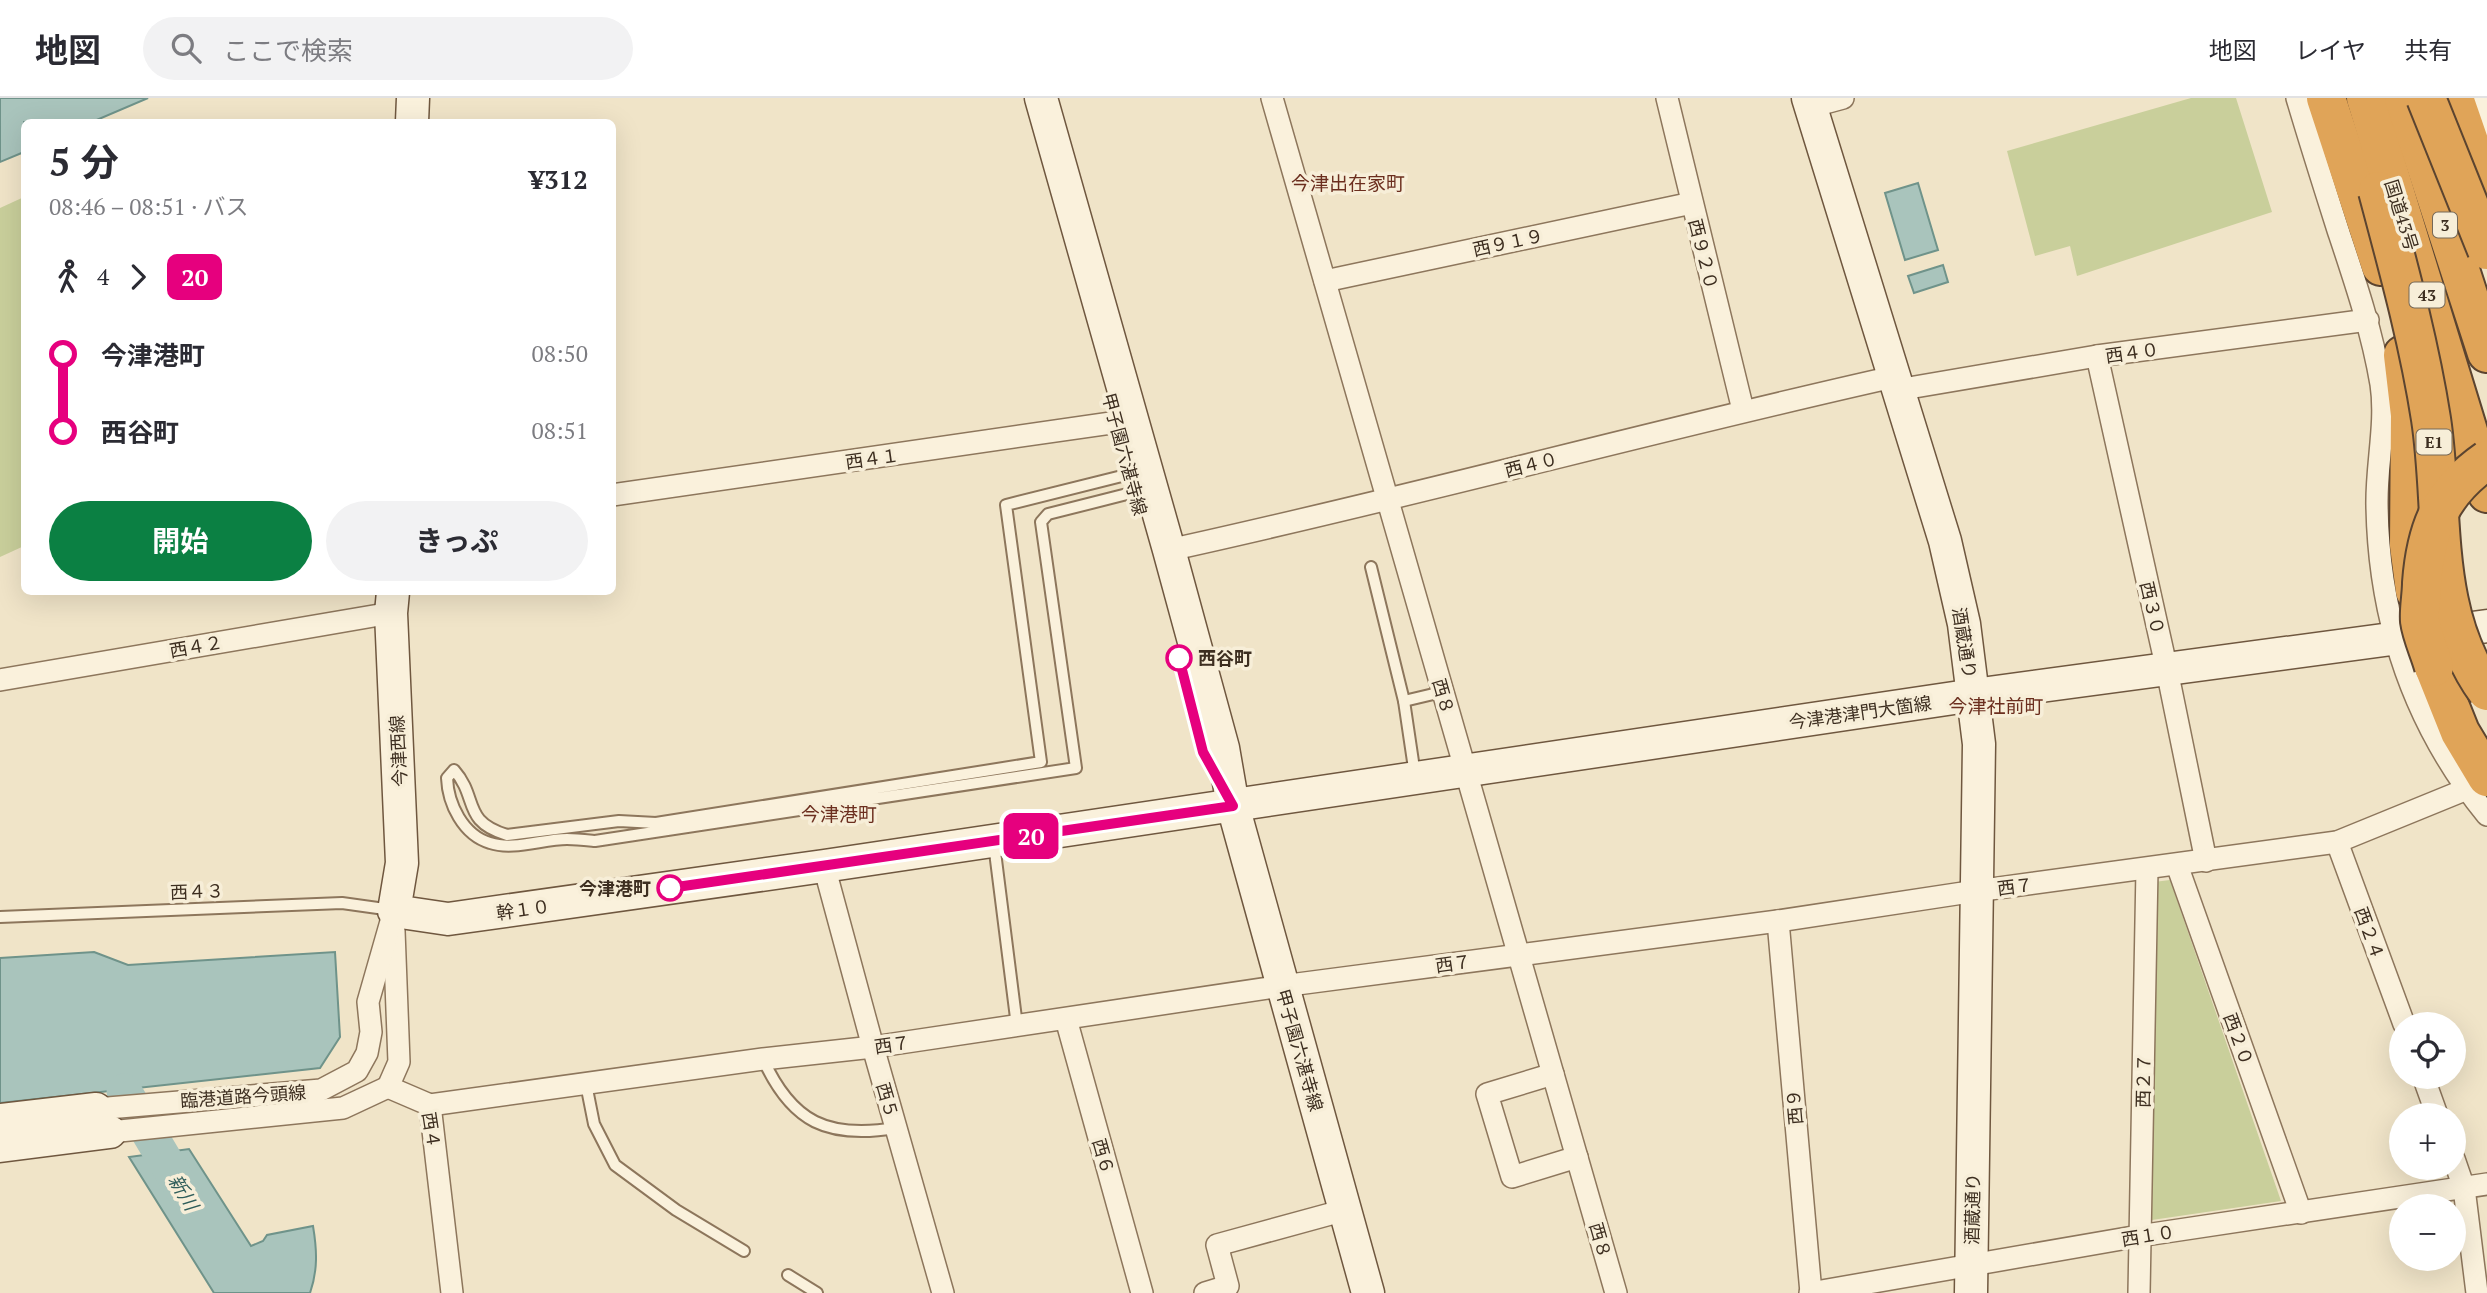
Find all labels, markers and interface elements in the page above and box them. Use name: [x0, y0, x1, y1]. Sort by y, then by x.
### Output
search box: [143, 17, 633, 80]
text: 地図: [35, 28, 101, 71]
icon: search: [167, 29, 205, 67]
text: ここで検索: [223, 33, 353, 67]
text: 地図: [2209, 34, 2257, 66]
text: レイヤ: [2295, 34, 2366, 66]
text: 共有: [2404, 34, 2452, 66]
text: 5 分: [49, 137, 119, 187]
text: ¥312: [529, 162, 588, 196]
district label: 今津出在家町: [1291, 170, 1405, 195]
street label: 国道43号: [2380, 176, 2424, 254]
text: 08:46 – 08:51 · バス: [49, 191, 249, 222]
road number: 3: [2433, 212, 2457, 238]
street label: 西９２０: [1684, 216, 1724, 292]
street label: 西９１９: [1470, 223, 1546, 261]
icon: walk: [49, 258, 87, 296]
icon: forward: [119, 258, 157, 296]
text: 4: [97, 261, 109, 292]
text: 20: [181, 261, 208, 293]
road number: 43: [2410, 282, 2444, 308]
street label: 西４０: [2104, 336, 2160, 368]
text: 今津港町: [101, 338, 205, 372]
text: 08:50: [531, 338, 588, 369]
street label: 甲子園六湛寺線: [1097, 390, 1153, 518]
text: 西谷町: [101, 415, 179, 449]
text: 08:51: [531, 415, 588, 446]
road number: E1: [2416, 430, 2452, 454]
street label: 西４１: [844, 442, 900, 474]
street label: 西４０: [1502, 446, 1560, 482]
button: 開始: [49, 501, 312, 581]
button: きっぷ: [326, 501, 588, 581]
street label: 西３０: [2135, 579, 2171, 637]
street label: 酒蔵通り: [1948, 606, 1982, 680]
street label: 西４２: [167, 629, 225, 663]
marker: 西谷町: [1166, 645, 1192, 671]
place label: 西谷町: [1198, 646, 1252, 670]
street label: 西８: [1428, 675, 1460, 717]
street label: 今津港津門大箇線: [1787, 690, 1933, 734]
district label: 今津社前町: [1948, 693, 2044, 718]
street label: 今津西線: [384, 714, 412, 788]
district label: 今津港町: [801, 801, 877, 826]
line badge: 20: [1000, 813, 1062, 859]
text: 20: [1017, 820, 1045, 852]
street label: 西７: [1996, 872, 2034, 900]
marker: 今津港町: [657, 875, 683, 901]
place label: 今津港町: [579, 876, 651, 900]
street label: 西４３: [170, 878, 224, 904]
street label: 幹１０: [495, 893, 551, 925]
street label: 西２４: [2349, 904, 2391, 962]
street label: 西７: [1434, 949, 1472, 977]
street label: 甲子園六湛寺線: [1271, 986, 1329, 1114]
street label: 西２０: [2218, 1010, 2260, 1068]
map controls: [2389, 1012, 2466, 1271]
button: locate: [2389, 1012, 2466, 1089]
street label: 西７: [873, 1030, 911, 1058]
street label: 西２７: [2131, 1054, 2155, 1108]
street label: 西５: [872, 1079, 904, 1121]
street label: 臨港道路今頭線: [179, 1080, 307, 1112]
street label: 西９: [1780, 1088, 1808, 1126]
button: +: [2389, 1103, 2466, 1180]
street label: 西４: [417, 1110, 447, 1150]
street label: 西６: [1088, 1135, 1120, 1177]
water label: 新川: [163, 1169, 206, 1216]
street label: 酒蔵通り: [1959, 1173, 1985, 1245]
button: −: [2389, 1194, 2466, 1271]
street label: 西８: [1585, 1219, 1617, 1261]
street label: 西１０: [2119, 1219, 2177, 1251]

